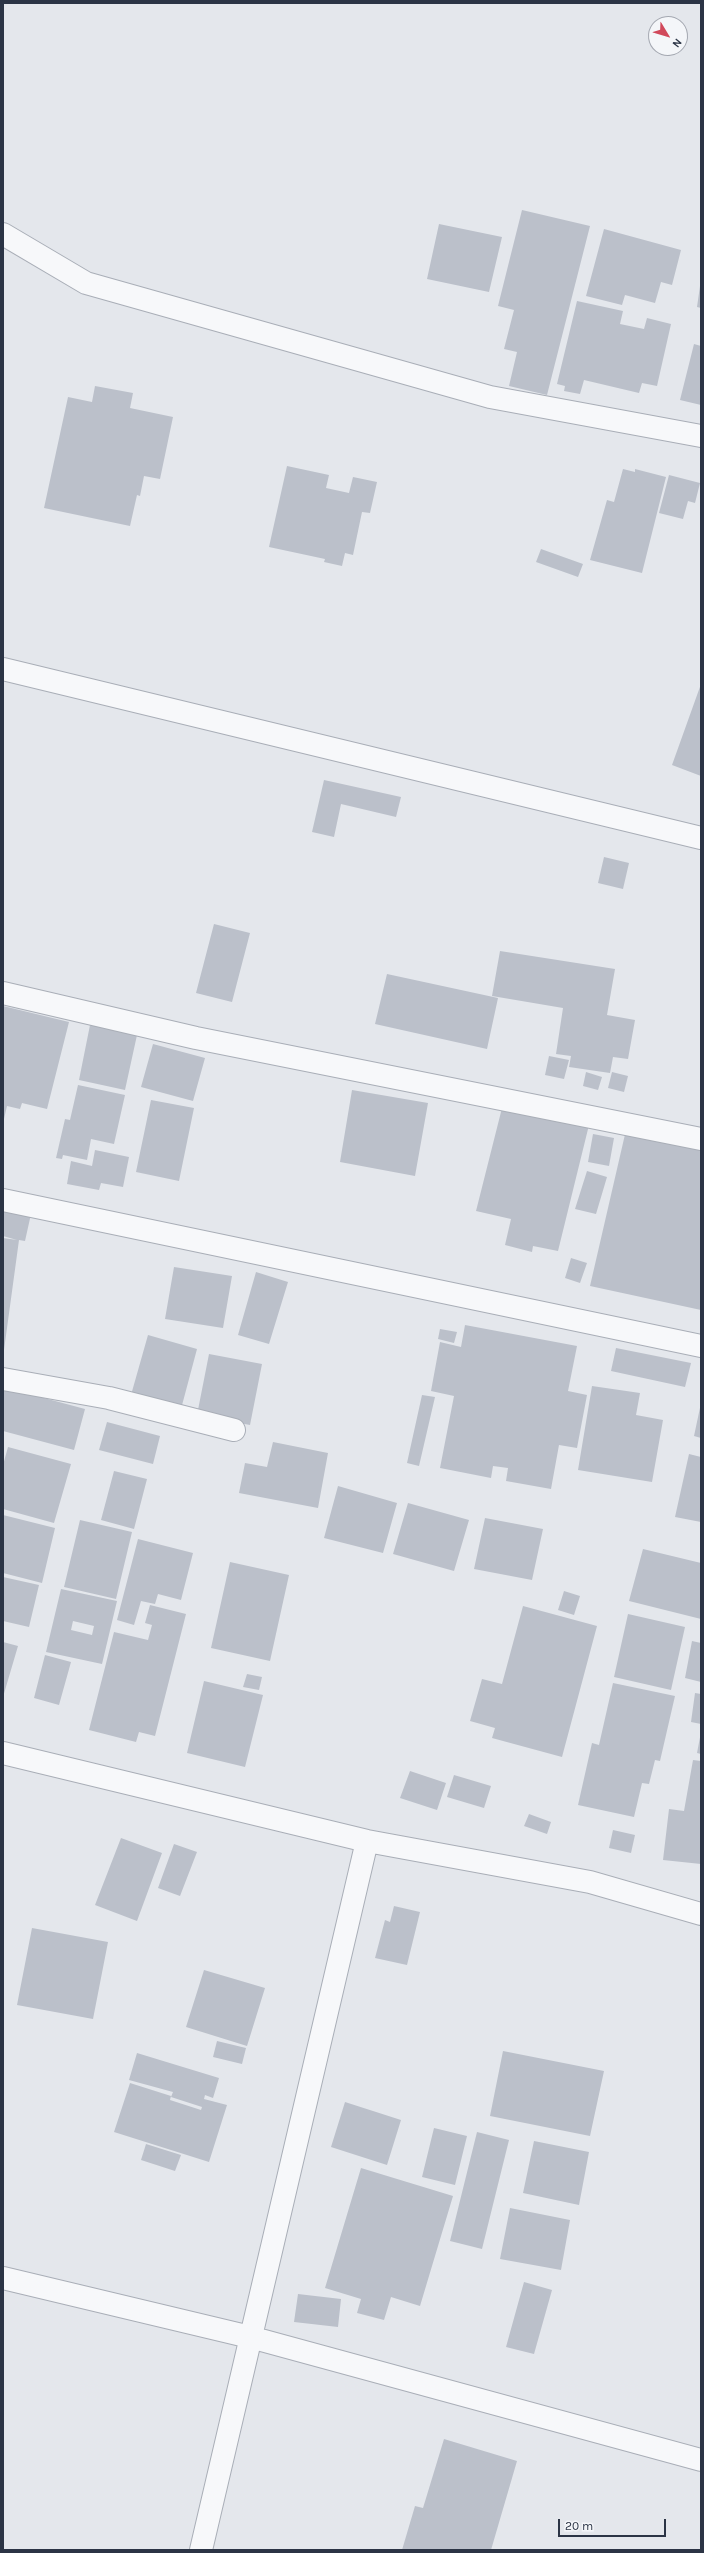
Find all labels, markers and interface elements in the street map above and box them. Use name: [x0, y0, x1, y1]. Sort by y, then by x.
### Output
north arrow: [648, 16, 688, 56]
text: N: [670, 36, 685, 50]
scale bar: [560, 2511, 668, 2537]
text: 20 m: [565, 2519, 593, 2533]

